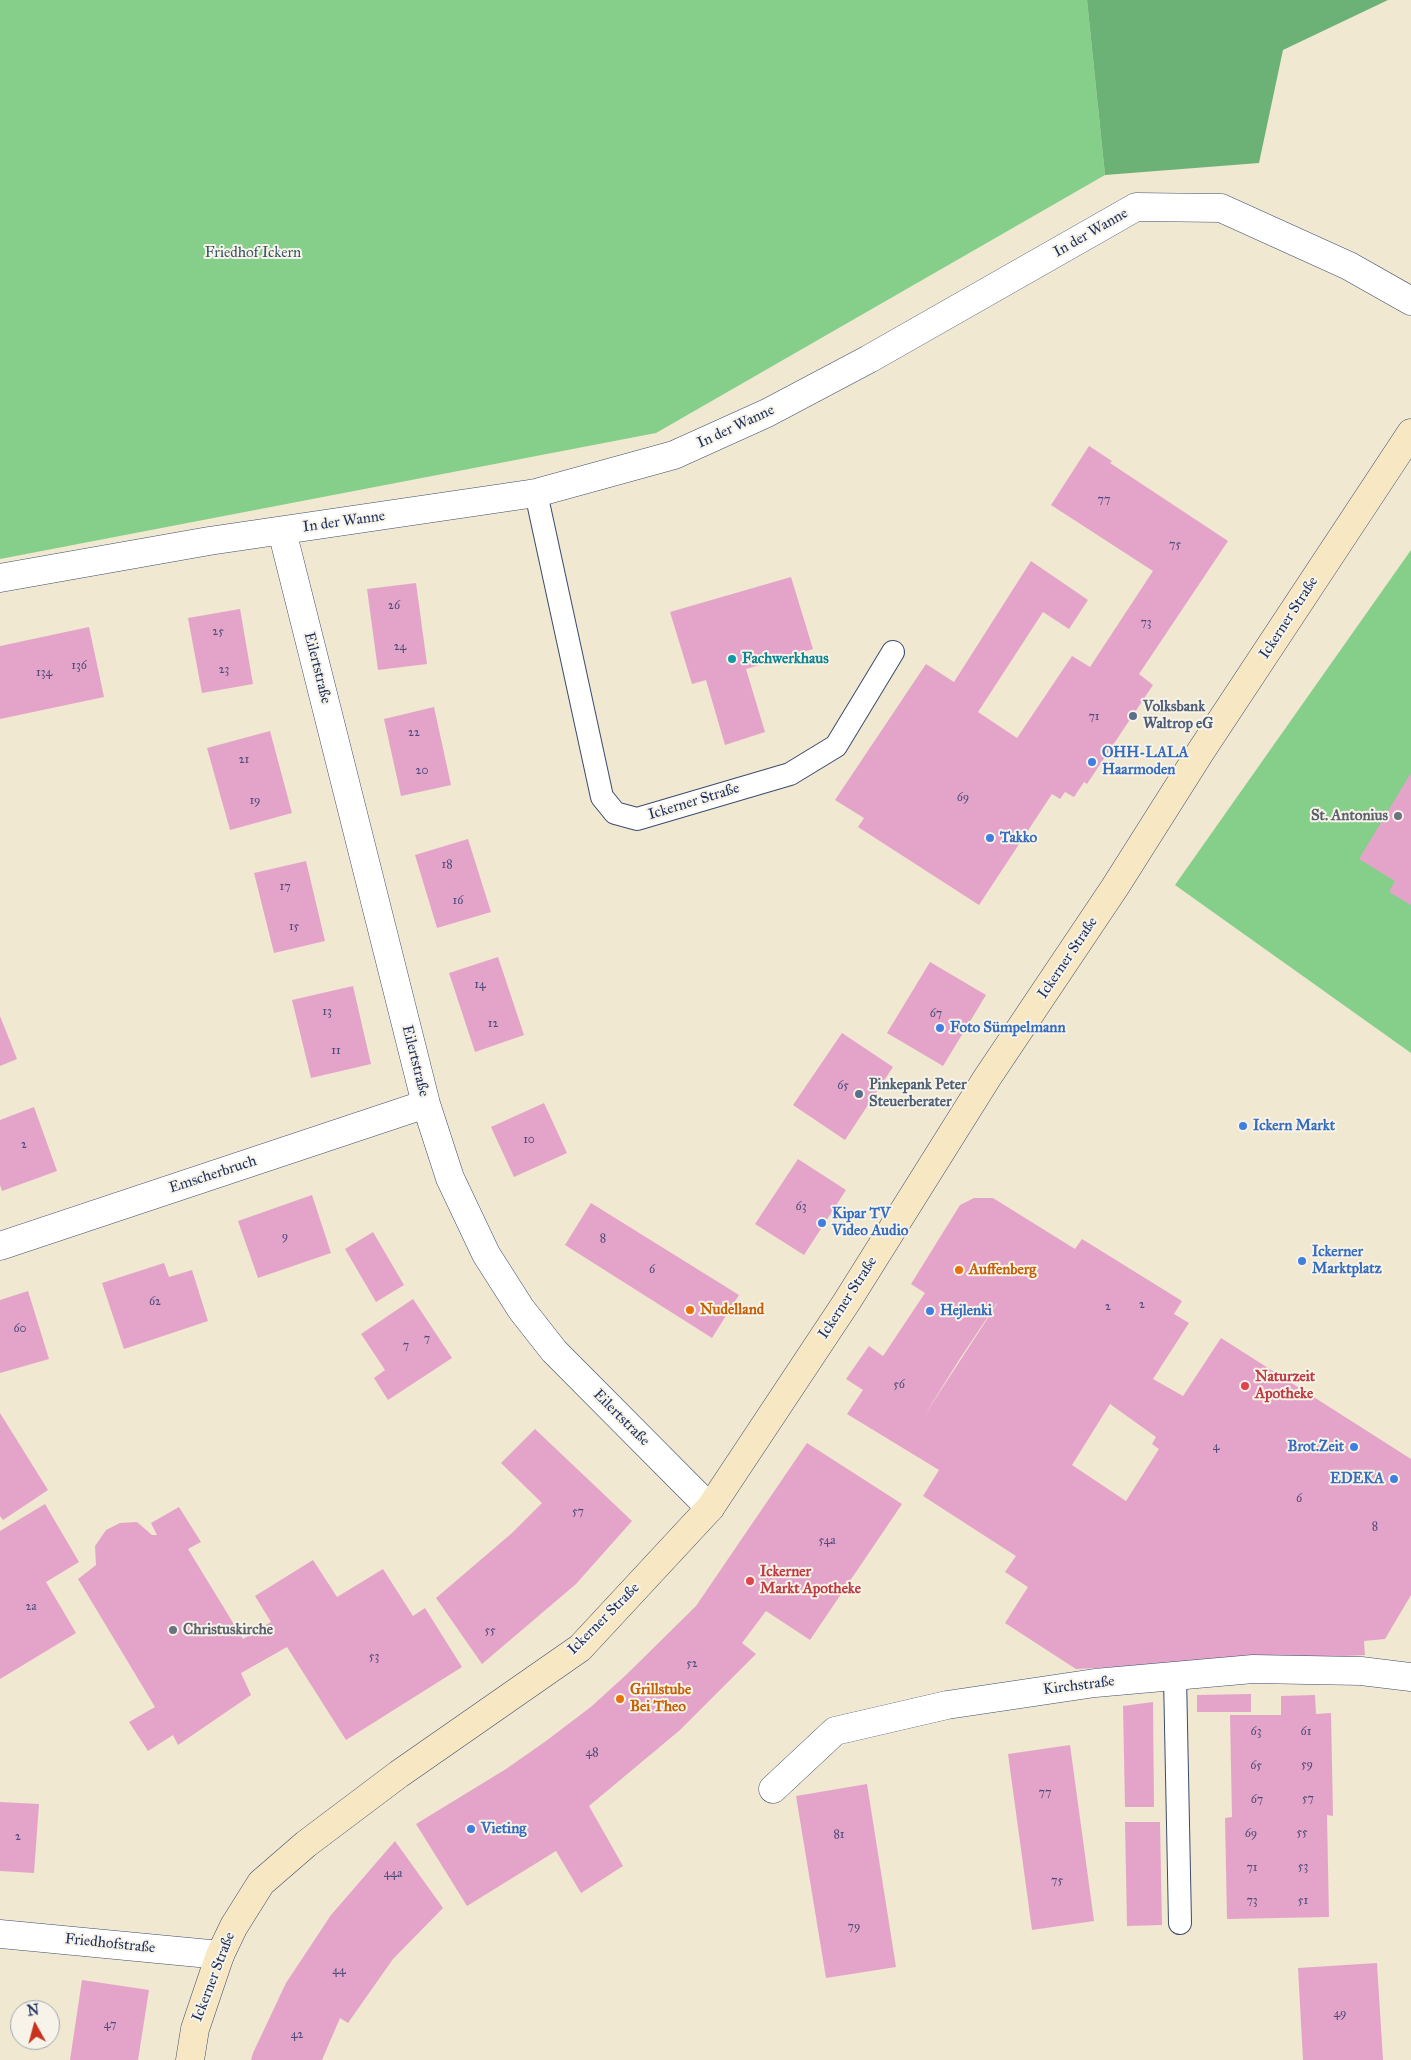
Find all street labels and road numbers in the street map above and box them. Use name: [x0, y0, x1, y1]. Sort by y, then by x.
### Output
street label: In der Wanne: [1051, 205, 1131, 261]
street label: In der Wanne: [695, 401, 777, 453]
street label: In der Wanne: [302, 507, 386, 537]
street label: Ickerner Straße: [1256, 574, 1322, 662]
street label: Eilertstraße: [299, 630, 335, 706]
street label: Ickerner Straße: [646, 780, 742, 824]
street label: Ickerner Straße: [1034, 914, 1102, 1002]
street label: Eilertstraße: [397, 1023, 433, 1099]
street label: Emscherbruch: [167, 1152, 259, 1198]
street label: Ickerner Straße: [815, 1254, 881, 1342]
street label: Eilertstraße: [589, 1386, 653, 1450]
street label: Ickerner Straße: [564, 1579, 644, 1659]
street label: Kirchstraße: [1042, 1673, 1116, 1699]
street label: Friedhofstraße: [64, 1930, 156, 1958]
street label: Ickerner Straße: [189, 1930, 239, 2024]

